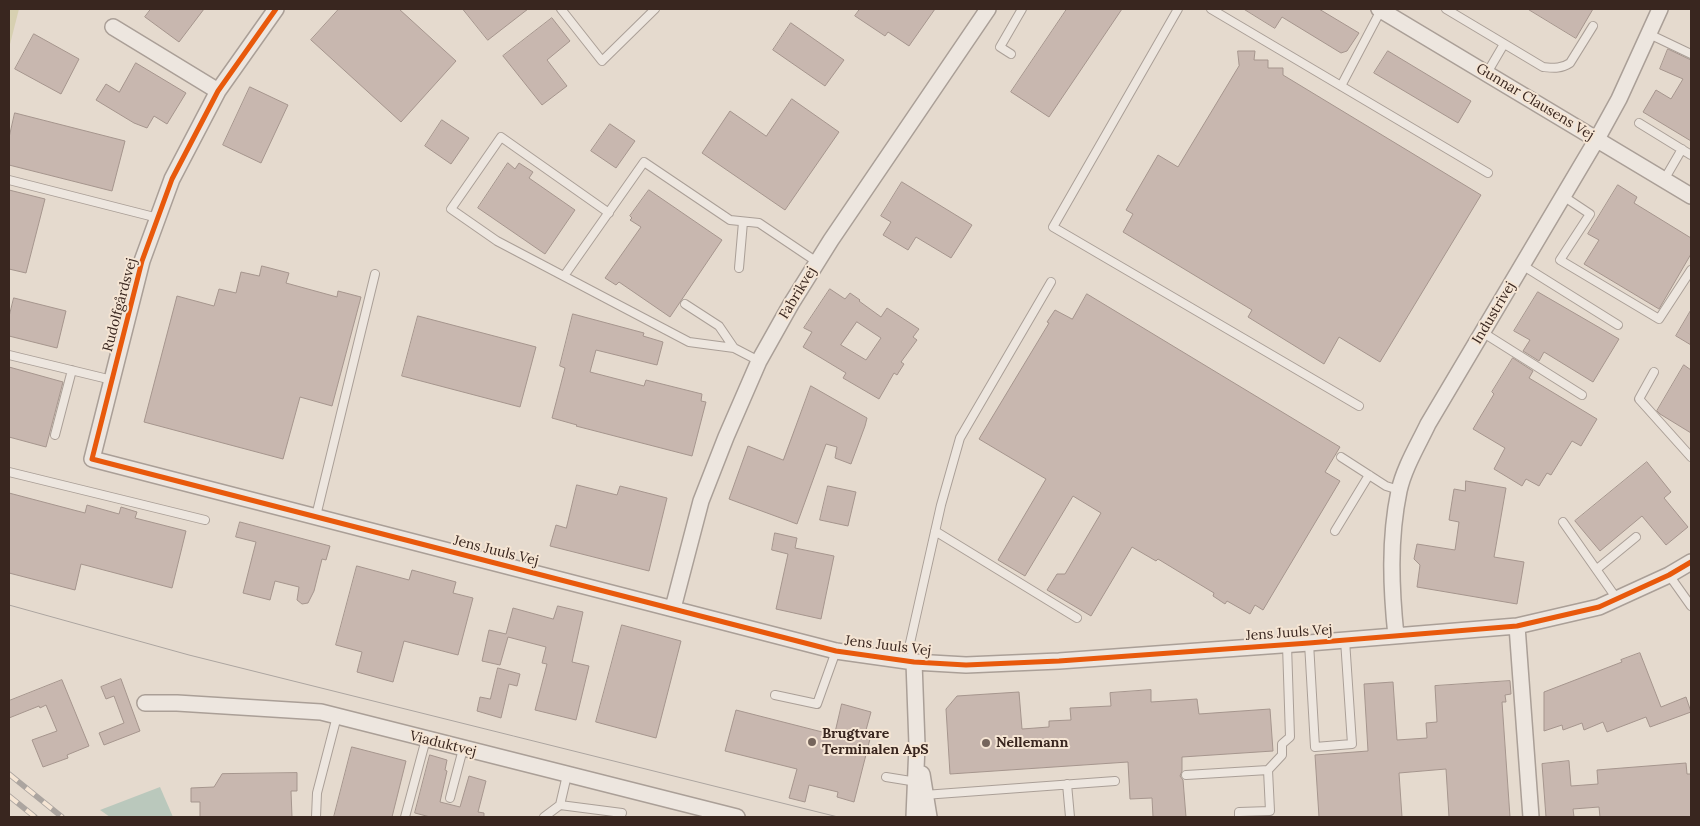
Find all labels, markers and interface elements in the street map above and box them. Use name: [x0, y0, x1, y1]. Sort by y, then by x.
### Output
street label: Gunnar Clausens Vej: [1473, 60, 1597, 144]
street label: Rudolfgårdsvej: [99, 256, 141, 354]
street label: Fabrikvej: [776, 264, 820, 322]
street label: Industrivej: [1469, 279, 1519, 347]
street label: Jens Juuls Vej: [452, 532, 540, 570]
street label: Jens Juuls Vej: [1245, 622, 1333, 644]
street label: Jens Juuls Vej: [844, 632, 932, 660]
place label: Brugtvare Terminalen ApS: [822, 726, 929, 759]
street label: Viaduktvej: [408, 728, 478, 760]
place label: Nellemann: [996, 735, 1068, 751]
marker: Brugtvare Terminalen ApS: [806, 736, 818, 748]
marker: Nellemann: [980, 737, 992, 749]

